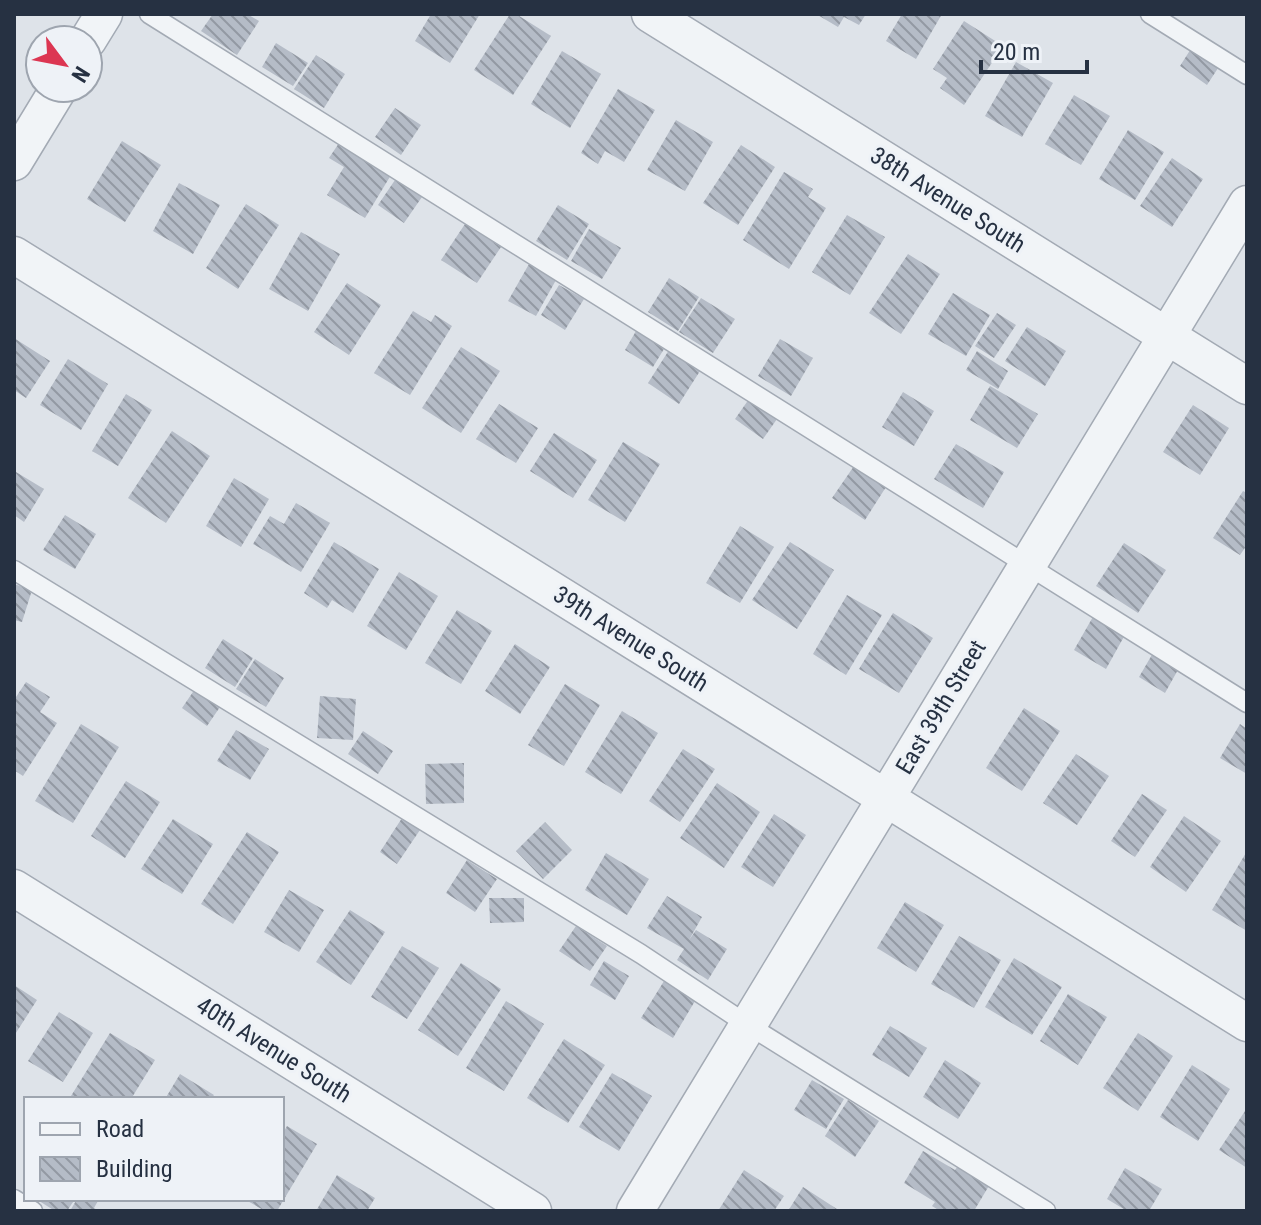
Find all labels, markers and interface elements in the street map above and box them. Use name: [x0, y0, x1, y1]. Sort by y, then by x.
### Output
north arrow: [24, 24, 104, 104]
scale bar: [981, 24, 1087, 74]
text: 20 m: [993, 38, 1040, 66]
text: N: [66, 62, 95, 87]
street label: 38th Avenue South: [865, 141, 1031, 259]
street label: 39th Avenue South: [548, 580, 714, 698]
street label: East 39th Street: [890, 635, 992, 779]
street label: 40th Avenue South: [191, 991, 357, 1109]
legend: [24, 1097, 284, 1201]
text: Road: [96, 1115, 144, 1143]
text: Building: [96, 1155, 173, 1183]

